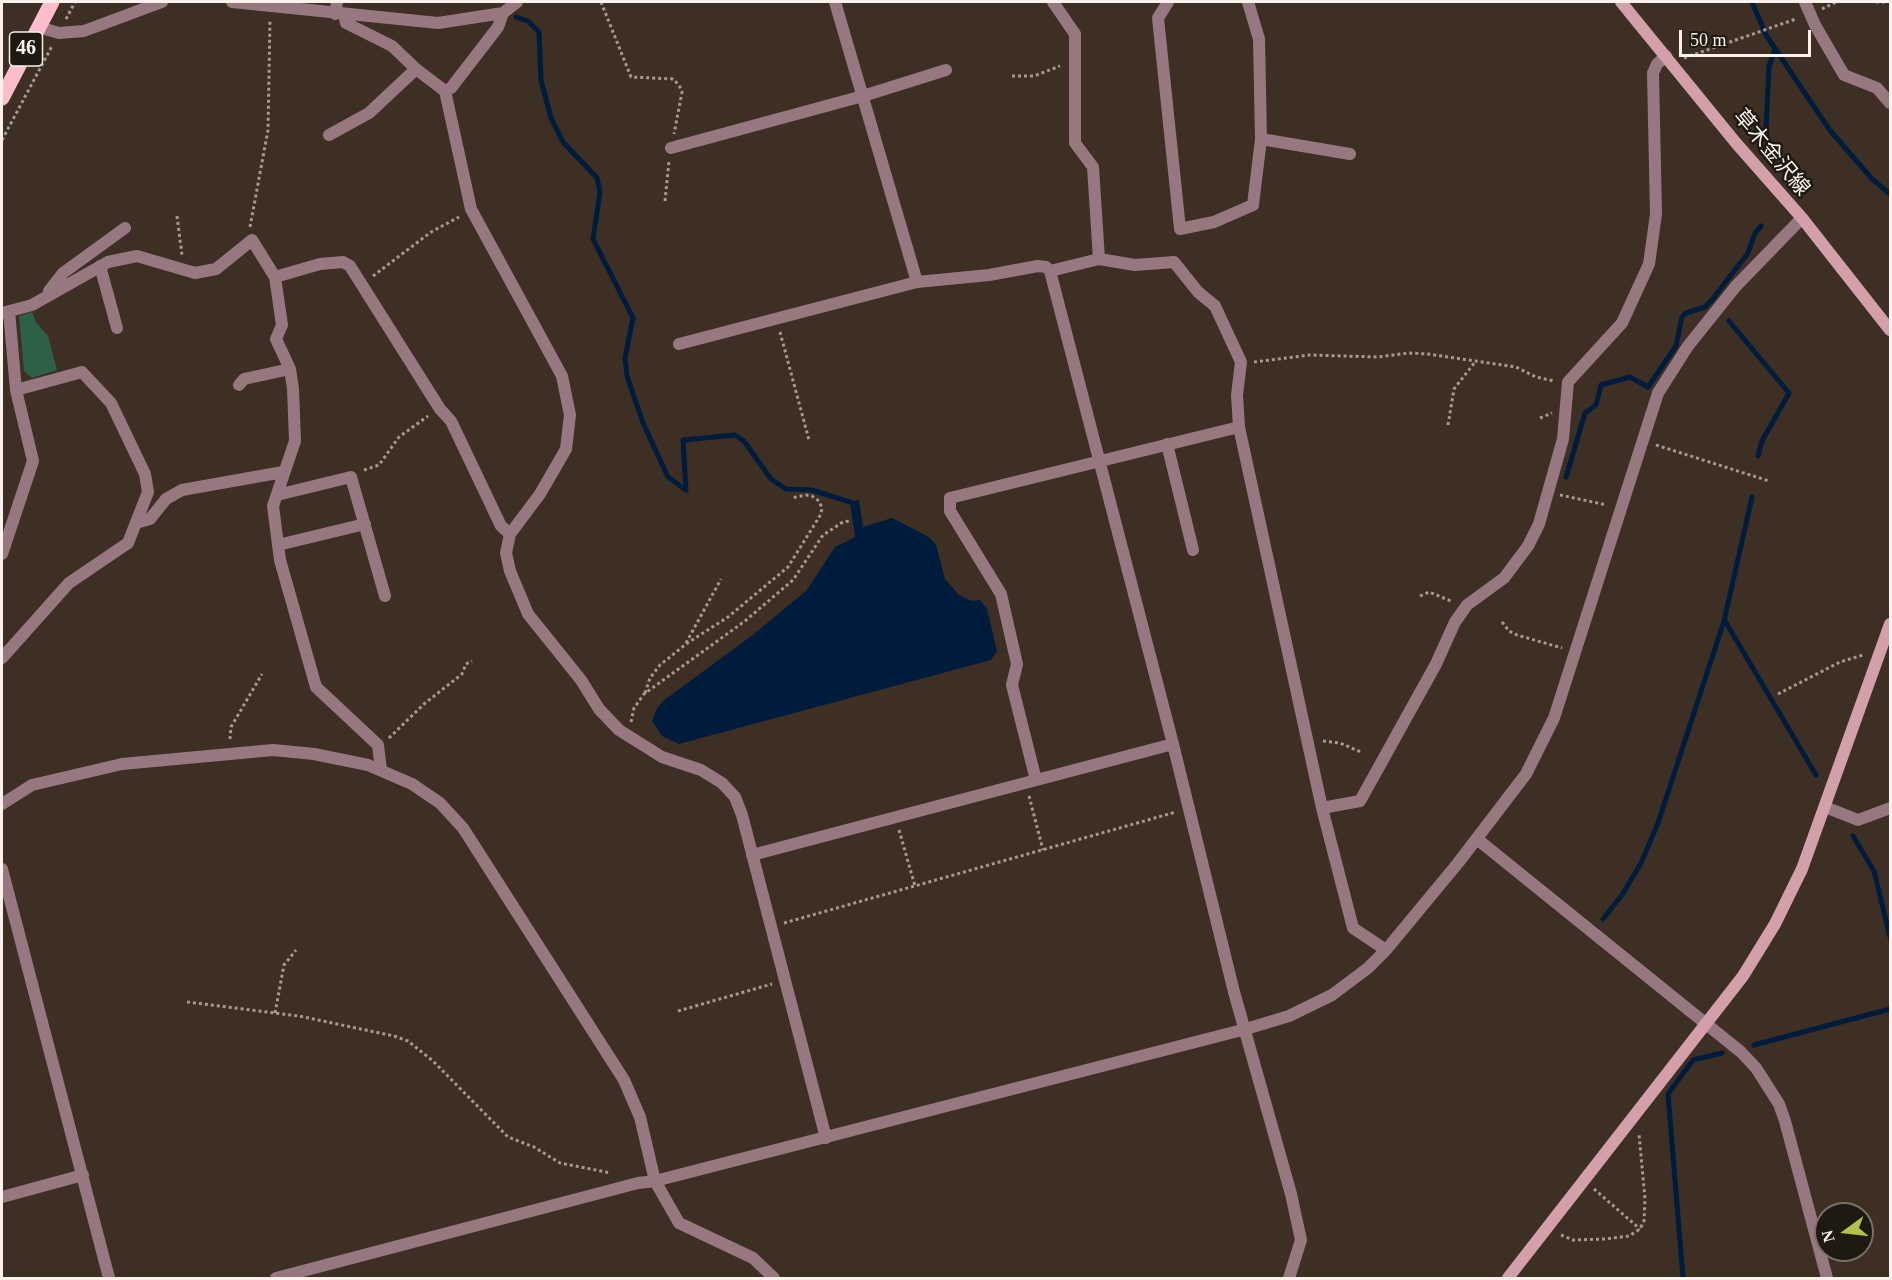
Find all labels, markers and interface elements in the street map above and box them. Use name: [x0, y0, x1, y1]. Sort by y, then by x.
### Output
scale bar: [1682, 18, 1814, 56]
text: 50 m: [1690, 30, 1727, 50]
road number: 46: [9, 32, 42, 66]
street label: 草木金沢線: [1728, 105, 1814, 201]
north arrow: [1814, 1202, 1874, 1262]
text: N: [1818, 1228, 1838, 1244]

